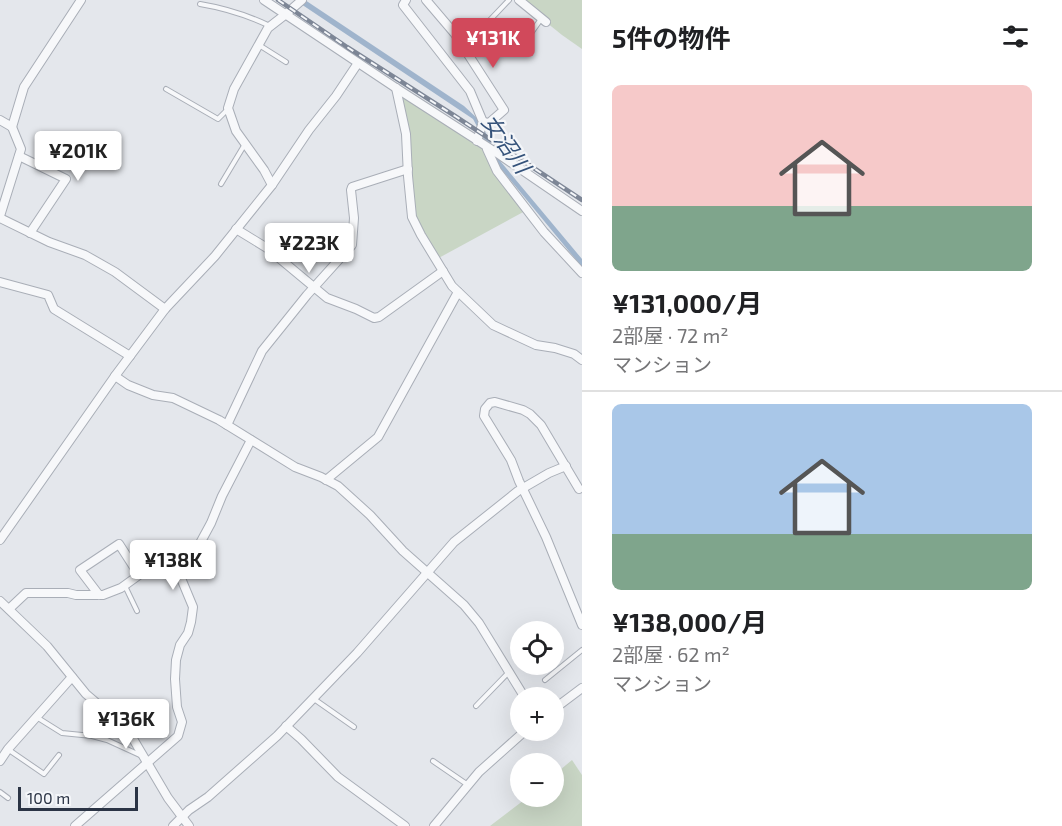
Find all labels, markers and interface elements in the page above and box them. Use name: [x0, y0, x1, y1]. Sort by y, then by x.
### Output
pin: ¥131K: [451, 18, 535, 69]
icon: filters: [999, 20, 1032, 53]
text: 5件の物件: [612, 22, 730, 53]
text: ¥131K: [466, 25, 520, 49]
water label: 女沼川: [477, 109, 538, 179]
icon: home: [768, 124, 876, 232]
pin: ¥201K: [36, 131, 120, 182]
text: ¥201K: [49, 138, 107, 162]
pin: ¥223K: [267, 223, 351, 274]
text: ¥223K: [279, 230, 339, 254]
text: ¥131,000/月: [612, 287, 762, 318]
text: 2部屋 · 72 m²: [612, 323, 729, 347]
text: マンション: [612, 352, 712, 376]
icon: home: [768, 443, 876, 551]
pin: ¥138K: [131, 540, 215, 591]
text: ¥138K: [144, 547, 202, 571]
text: ¥138,000/月: [612, 606, 767, 637]
map controls: [510, 621, 564, 807]
button: locate: [510, 621, 564, 675]
text: 2部屋 · 62 m²: [612, 642, 730, 666]
text: マンション: [612, 671, 712, 695]
button: +: [510, 687, 564, 741]
pin: ¥136K: [84, 699, 168, 750]
text: ¥136K: [97, 706, 155, 730]
button: −: [510, 753, 564, 807]
scale bar: [18, 784, 138, 812]
text: 100 m: [27, 788, 70, 807]

